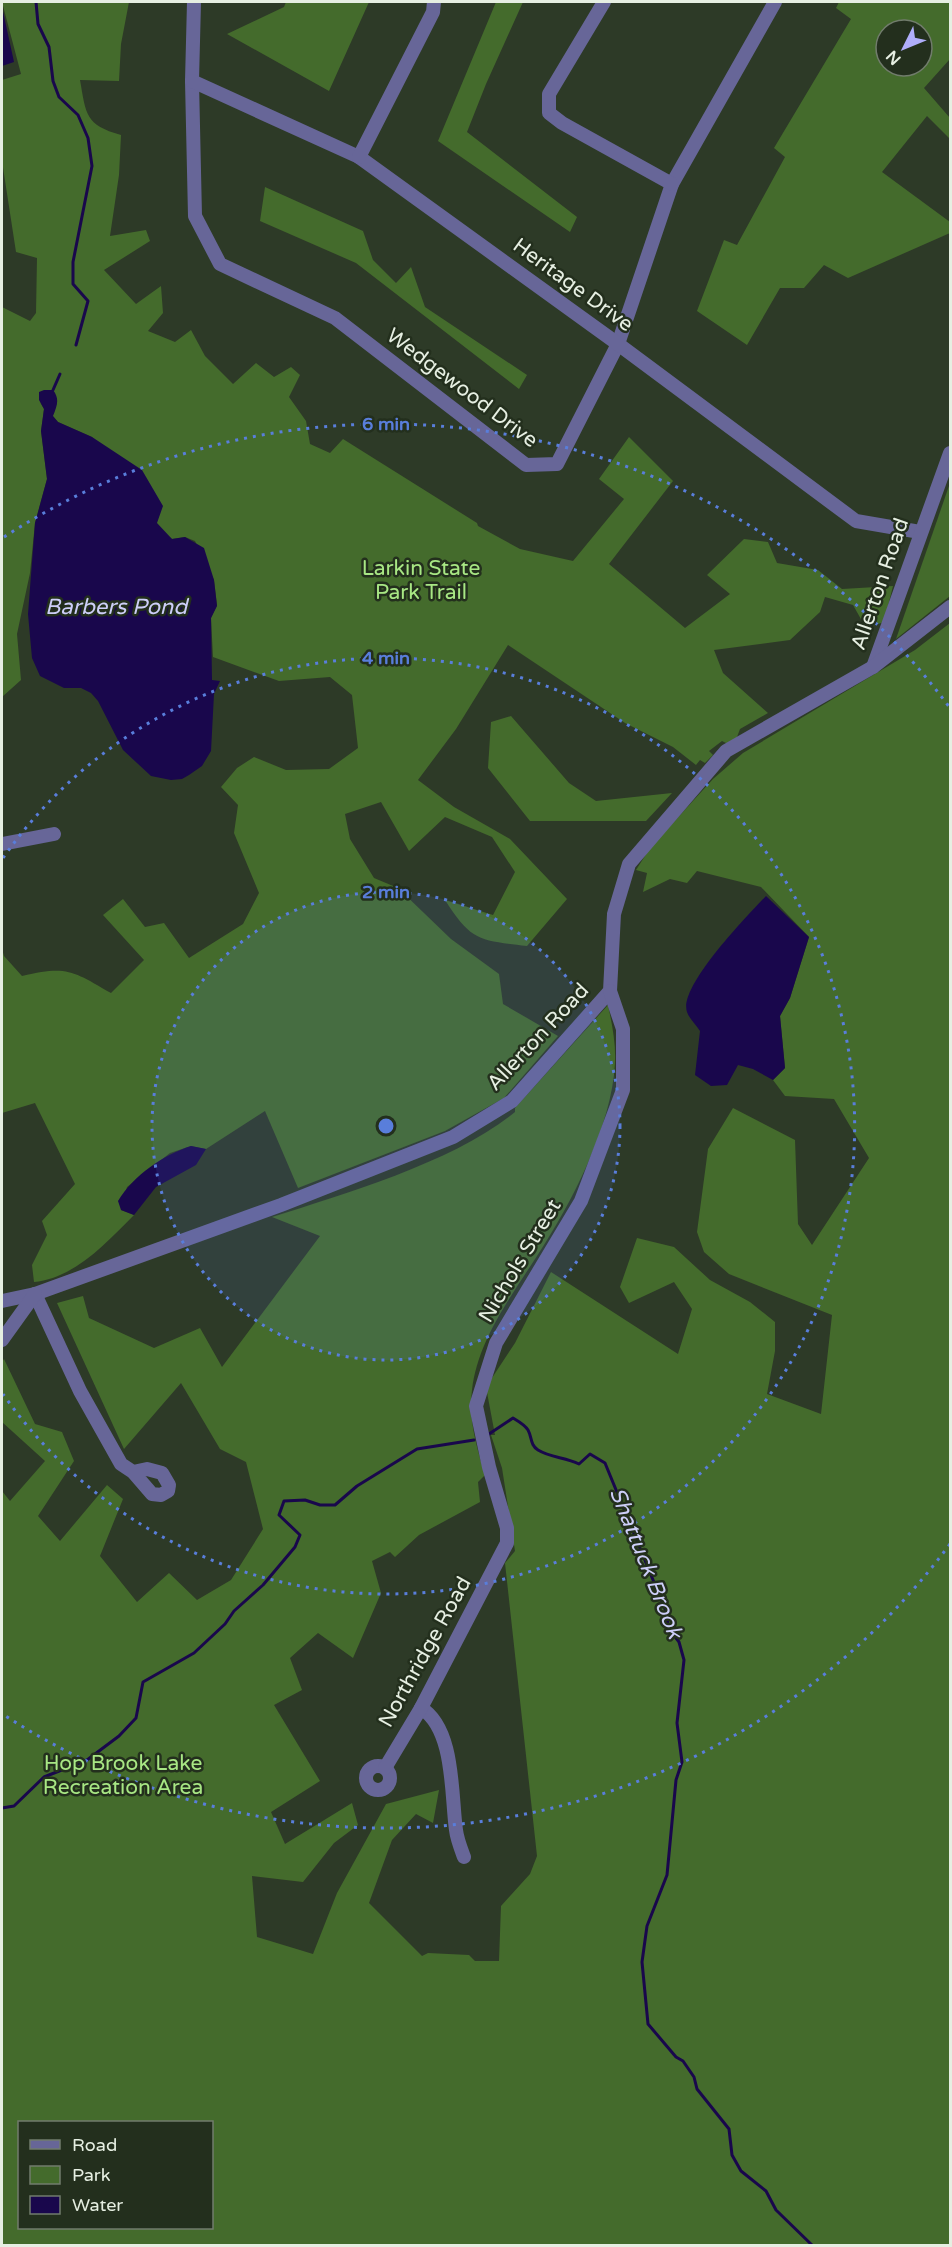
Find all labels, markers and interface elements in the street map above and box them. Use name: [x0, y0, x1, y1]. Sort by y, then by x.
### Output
north arrow: [874, 18, 934, 78]
text: N: [882, 46, 905, 69]
street label: Heritage Drive: [508, 233, 638, 337]
street label: Wedgewood Drive: [381, 323, 543, 453]
text: 6 min: [362, 413, 410, 435]
street label: Allerton Road: [846, 515, 914, 653]
park label: Larkin State Park Trail: [362, 556, 480, 605]
water label: Barbers Pond: [45, 594, 190, 620]
text: 4 min: [362, 647, 410, 669]
text: 2 min: [362, 881, 410, 903]
street label: Allerton Road: [482, 978, 594, 1096]
centre of rings: [376, 1116, 396, 1136]
street label: Nichols Street: [473, 1195, 567, 1327]
water label: Shattuck Brook: [604, 1484, 689, 1644]
street label: Northridge Road: [373, 1572, 477, 1732]
park label: Hop Brook Lake Recreation Area: [43, 1751, 203, 1800]
legend: [18, 2121, 213, 2229]
text: Road: [72, 2134, 117, 2156]
text: Park: [72, 2164, 111, 2186]
text: Water: [72, 2194, 123, 2216]

